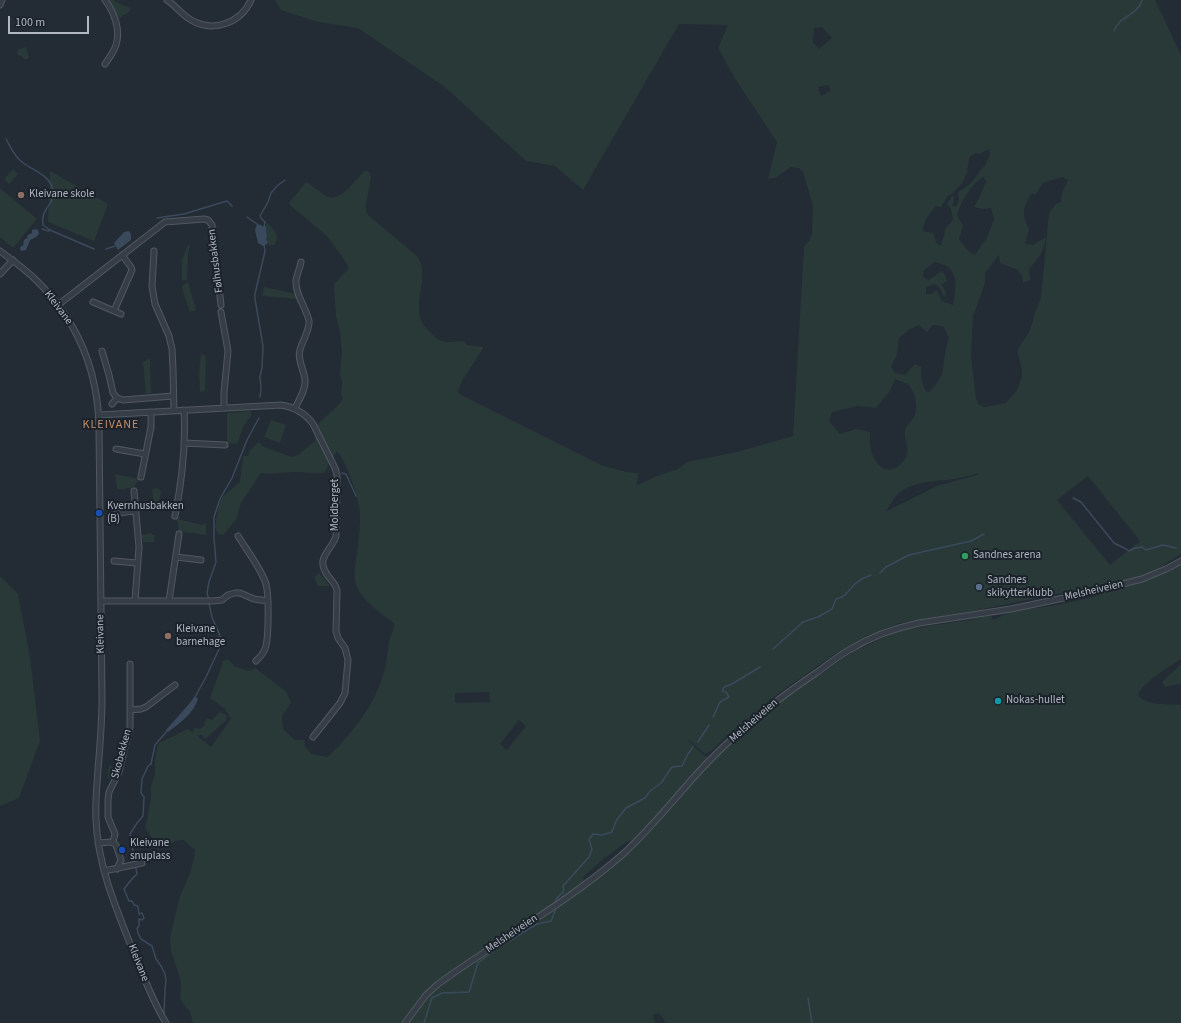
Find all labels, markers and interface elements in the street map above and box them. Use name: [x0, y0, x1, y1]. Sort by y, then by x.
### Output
scale bar: [10, 8, 91, 34]
text: 100 m: [15, 14, 45, 31]
place label: Kleivane skole: [29, 188, 95, 202]
marker: Kleivane skole: [16, 190, 26, 200]
street label: Følhusbakken: [206, 228, 226, 294]
street label: Kleivane: [41, 288, 75, 328]
district label: KLEIVANE: [83, 418, 139, 432]
street label: Moldberget: [329, 479, 343, 531]
place label: Kvernhusbakken (B): [107, 500, 184, 526]
marker: Kvernhusbakken (B): [94, 508, 104, 518]
place label: Sandnes arena: [973, 549, 1041, 563]
marker: Sandnes arena: [960, 551, 970, 561]
place label: Sandnes skikytterklubb: [987, 574, 1053, 600]
street label: Melsheiveien: [1063, 578, 1125, 604]
marker: Sandnes skikytterklubb: [974, 582, 984, 592]
street label: Kleivane: [94, 614, 108, 654]
place label: Kleivane barnehage: [176, 623, 225, 649]
marker: Kleivane barnehage: [163, 631, 173, 641]
place label: Nokas-hullet: [1006, 694, 1065, 708]
street label: Melsheiveien: [727, 696, 781, 746]
marker: Nokas-hullet: [993, 696, 1003, 706]
street label: Skobekken: [109, 728, 135, 780]
place label: Kleivane snuplass: [130, 837, 170, 863]
marker: Kleivane snuplass: [117, 845, 127, 855]
street label: Melsheiveien: [484, 912, 540, 956]
street label: Kleivane: [125, 942, 151, 984]

